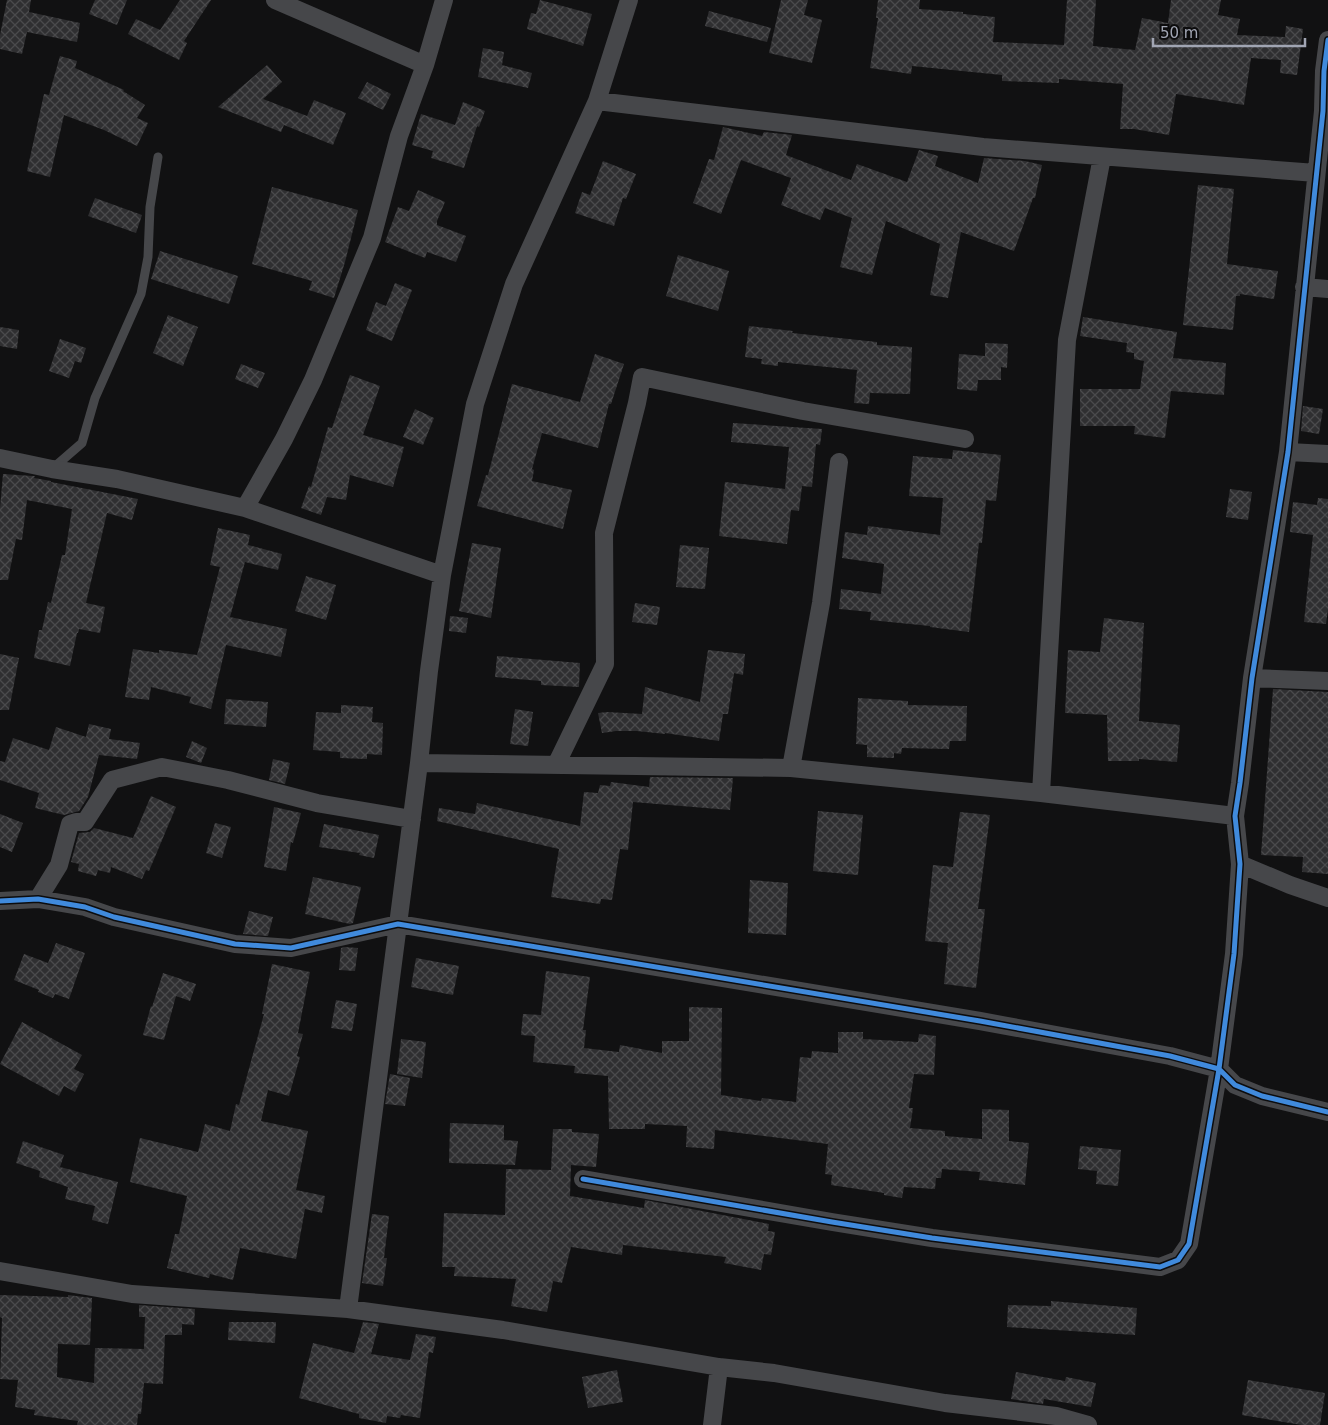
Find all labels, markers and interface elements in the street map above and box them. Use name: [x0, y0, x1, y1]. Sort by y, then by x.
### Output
scale bar: [1153, 15, 1306, 47]
text: 50 m: [1160, 24, 1198, 42]

